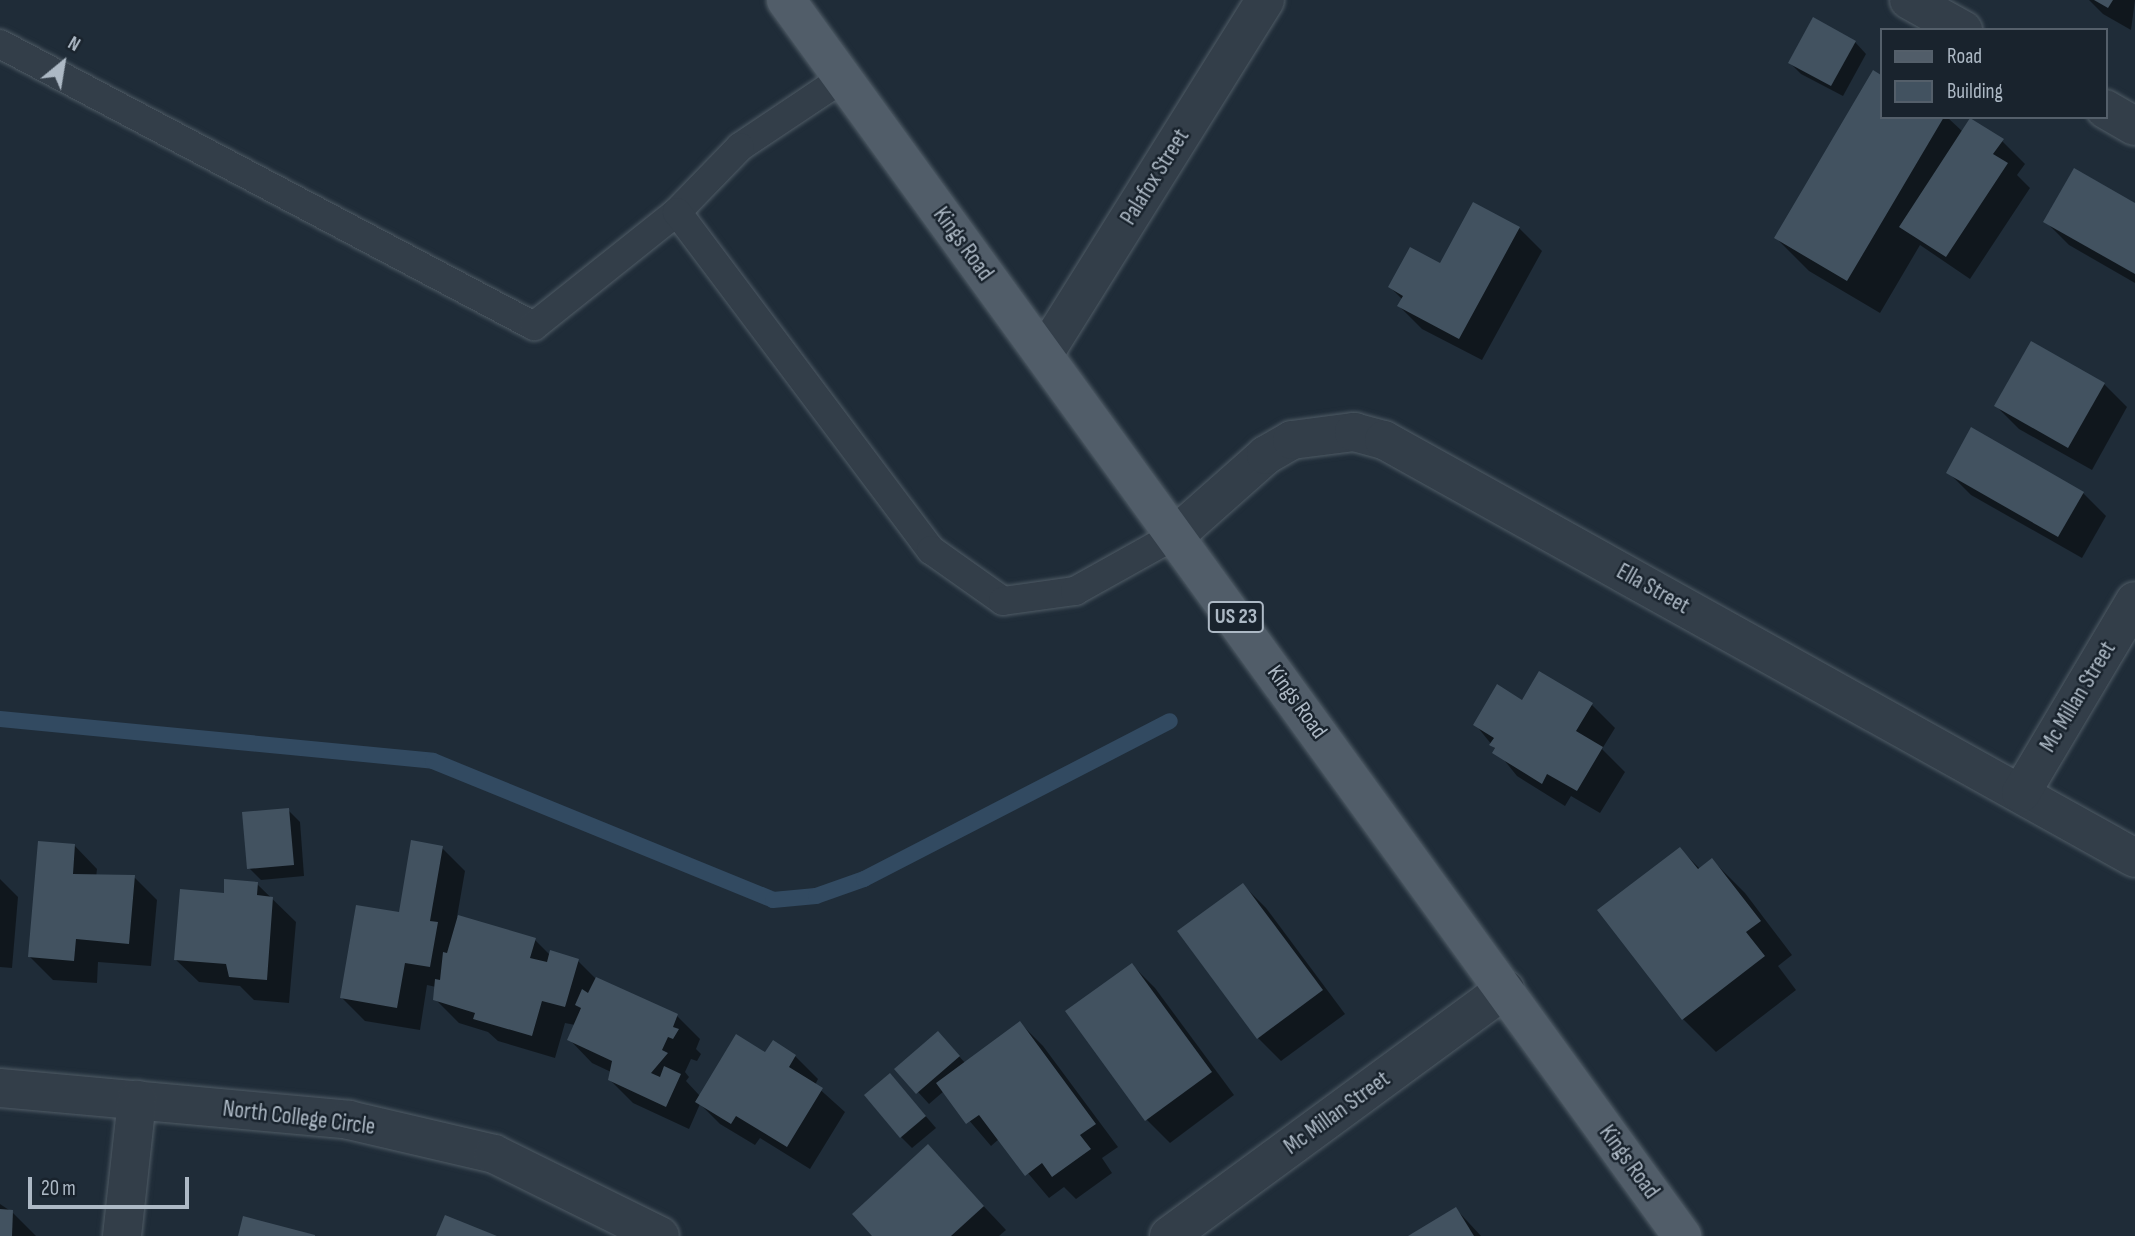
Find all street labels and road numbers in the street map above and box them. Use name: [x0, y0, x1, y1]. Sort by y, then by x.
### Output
street label: Palafox Street: [1115, 124, 1195, 230]
street label: Kings Road: [927, 202, 999, 286]
street label: Ella Street: [1612, 558, 1694, 620]
road number: US 23: [1206, 600, 1266, 634]
street label: Mc Millan Street: [2034, 637, 2122, 757]
street label: Kings Road: [1261, 660, 1333, 744]
street label: Mc Millan Street: [1279, 1065, 1395, 1161]
street label: North College Circle: [221, 1095, 377, 1141]
street label: Kings Road: [1593, 1120, 1665, 1204]

